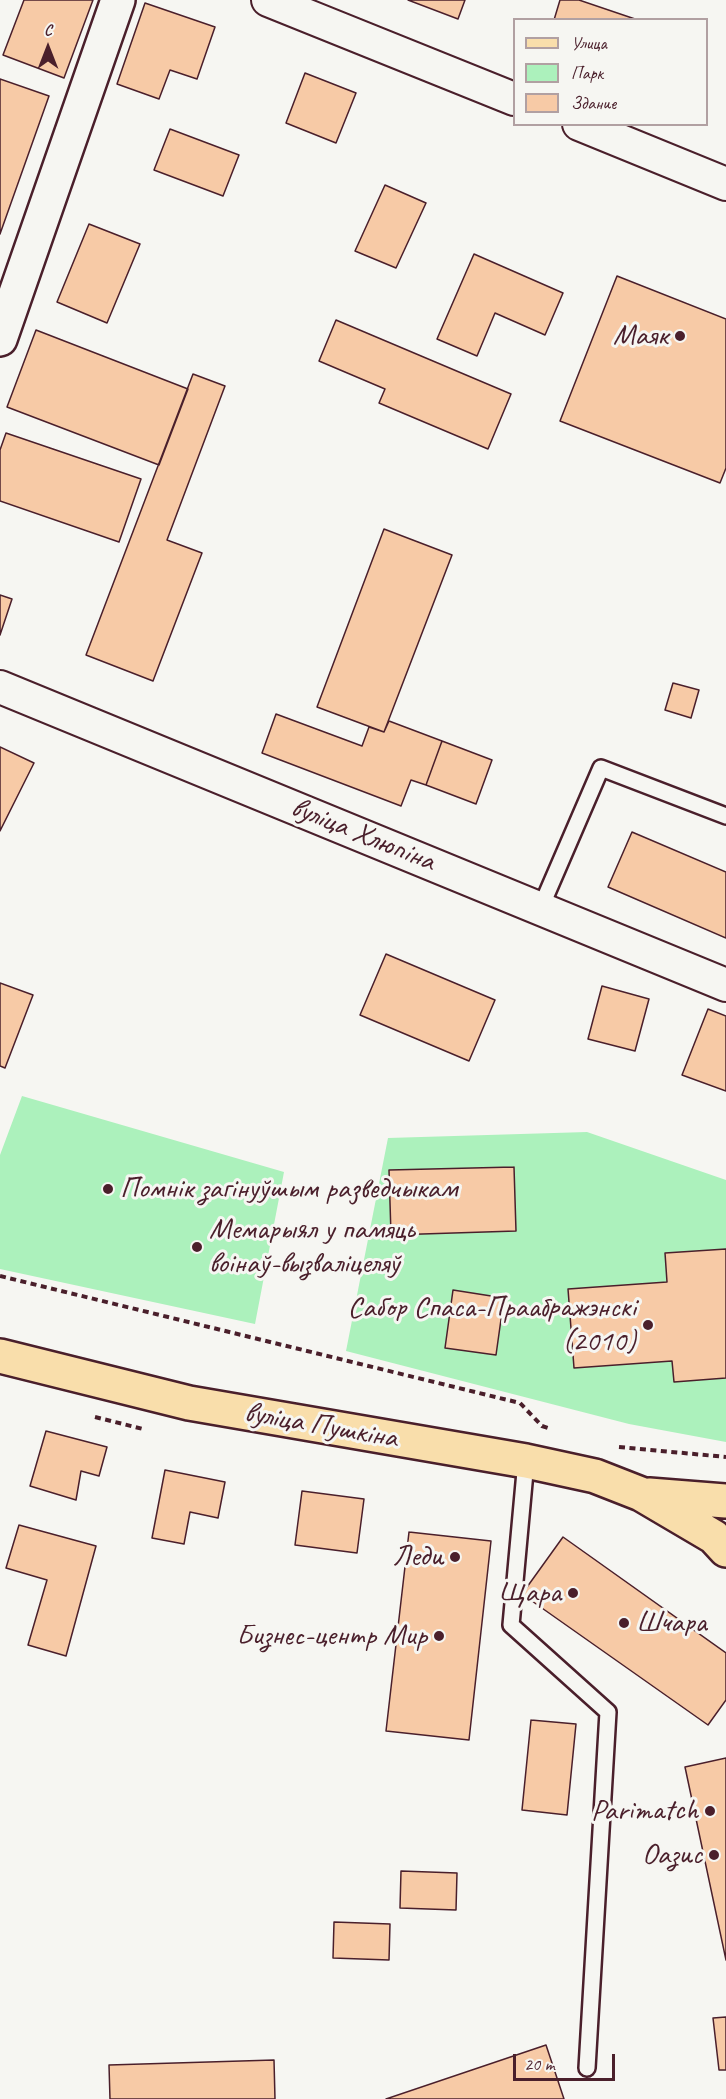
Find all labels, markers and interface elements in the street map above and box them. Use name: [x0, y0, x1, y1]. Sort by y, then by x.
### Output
north arrow: [18, 18, 78, 78]
legend: [513, 18, 708, 126]
text: С: [44, 20, 52, 40]
text: Улица: [571, 32, 607, 54]
text: Парк: [571, 62, 603, 84]
text: Здание: [571, 92, 616, 114]
place label: Маяк: [613, 318, 668, 354]
marker: Маяк: [673, 329, 687, 343]
street label: вуліца Хлюпіна: [286, 790, 440, 880]
place label: Помнік загінуўшым разведчыкам: [120, 1171, 457, 1207]
marker: Помнік загінуўшым разведчыкам: [101, 1182, 115, 1196]
place label: Мемарыял у памяць воінаў-вызваліцеляў: [209, 1212, 415, 1282]
marker: Мемарыял у памяць воінаў-вызваліцеляў: [190, 1240, 204, 1254]
place label: Сабор Спаса-Праабражэнскі (2010): [347, 1290, 636, 1360]
marker: Сабор Спаса-Праабражэнскі (2010): [641, 1318, 655, 1332]
street label: вуліца Пушкіна: [242, 1395, 400, 1457]
place label: Леди: [392, 1539, 443, 1575]
marker: Леди: [448, 1550, 462, 1564]
place label: Щара: [499, 1575, 561, 1611]
marker: Щара: [566, 1586, 580, 1600]
place label: Шчара: [636, 1605, 707, 1641]
marker: Шчара: [617, 1616, 631, 1630]
place label: Бизнес-центр Мир: [236, 1618, 427, 1654]
marker: Бизнес-центр Мир: [432, 1629, 446, 1643]
place label: Parimatch: [591, 1793, 698, 1829]
marker: Parimatch: [703, 1804, 717, 1818]
place label: Оазис: [642, 1837, 702, 1873]
marker: Оазис: [707, 1848, 721, 1862]
scale bar: [516, 2042, 618, 2080]
text: 20 m: [524, 2053, 555, 2075]

